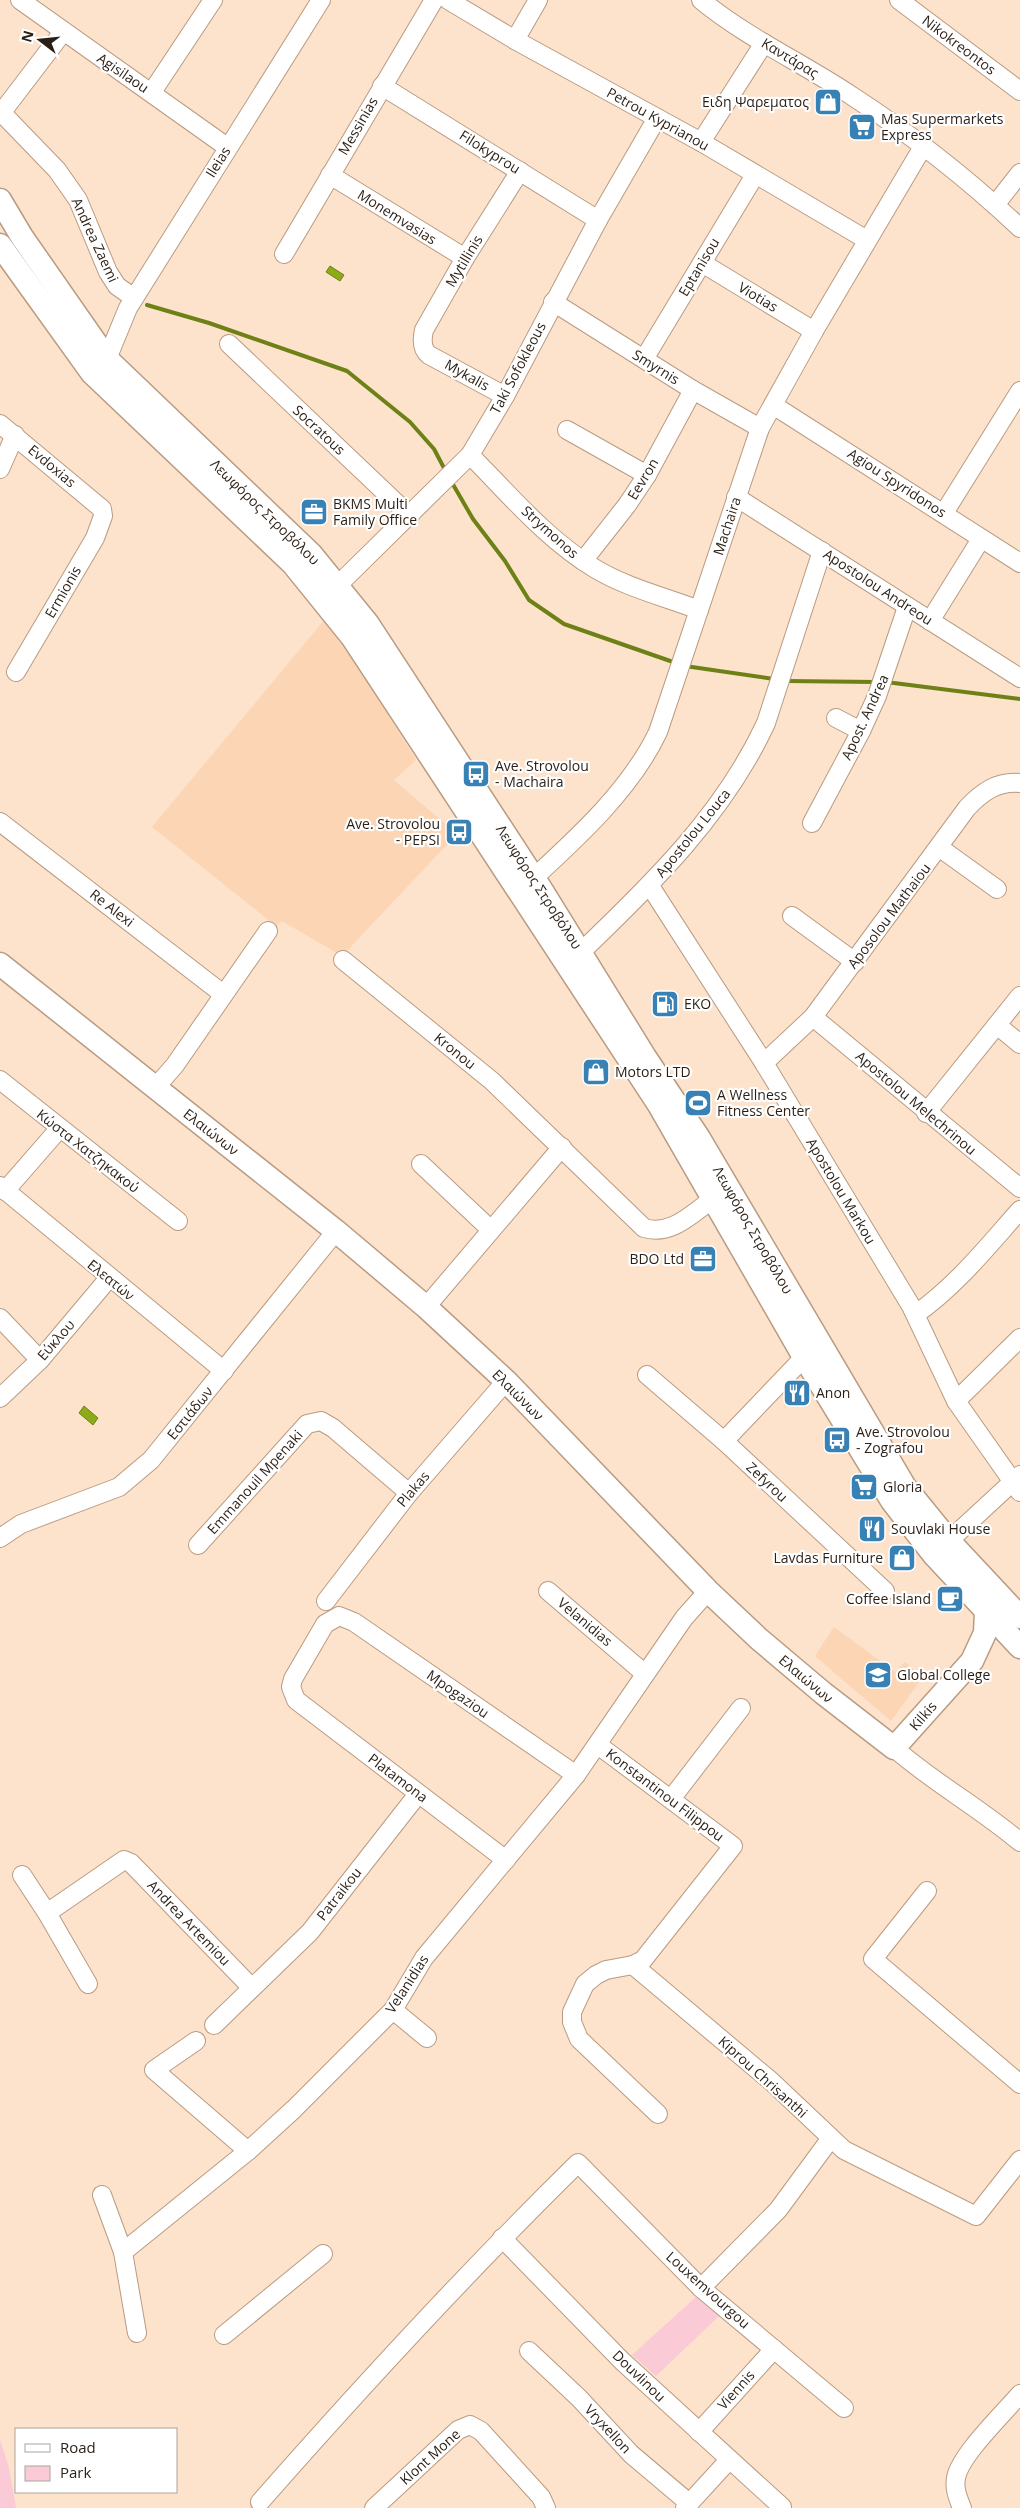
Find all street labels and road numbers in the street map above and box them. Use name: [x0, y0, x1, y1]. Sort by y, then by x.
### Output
street label: Nikokreontos: [918, 11, 1000, 79]
street label: Καντάρας: [758, 33, 823, 82]
street label: Agisilaou: [94, 48, 153, 97]
street label: Petrou Kyprianou: [604, 83, 713, 155]
street label: Messinias: [333, 93, 382, 158]
street label: Filokyprou: [456, 125, 524, 178]
street label: Ileias: [201, 142, 235, 181]
street label: Monemvasias: [354, 185, 441, 249]
street label: Andrea Zaemi: [68, 194, 123, 285]
street label: Mytillinis: [441, 231, 487, 290]
street label: Eptanisou: [674, 234, 723, 299]
street label: Viotias: [735, 277, 782, 316]
street label: Taki Sofokleous: [485, 318, 550, 417]
street label: Smyrnis: [629, 345, 684, 389]
street label: Mykalis: [441, 355, 493, 395]
street label: Socratous: [289, 401, 350, 459]
street label: Evdoxias: [24, 440, 81, 491]
street label: Agiou Spyridonos: [844, 444, 950, 522]
street label: Eevron: [623, 454, 662, 503]
street label: Λεωφόρος Στροβόλου: [207, 455, 324, 569]
street label: Machaira: [708, 494, 745, 558]
street label: Strymonos: [518, 501, 583, 562]
street label: Apostolou Andreou: [820, 544, 937, 629]
street label: Ermionis: [40, 562, 85, 621]
street label: Apost. Andrea: [836, 671, 893, 763]
street label: Apostolou Louca: [651, 784, 734, 881]
street label: Λεωφόρος Στροβόλου: [492, 821, 587, 953]
street label: Aposolou Mathaiou: [843, 859, 935, 972]
street label: Re Alexi: [86, 884, 138, 931]
street label: Kronou: [431, 1028, 480, 1073]
street label: Apostolou Melechrinou: [852, 1046, 981, 1159]
street label: Κώστα Χατζηκακού: [33, 1104, 144, 1197]
street label: Ελαιώνων: [180, 1104, 243, 1159]
street label: Apostolou Markou: [802, 1134, 881, 1247]
street label: Λεωφόρος Στροβόλου: [709, 1162, 798, 1297]
street label: Ελεατών: [84, 1255, 139, 1304]
street label: Εύκλου: [33, 1315, 79, 1364]
street label: Ελαιώνων: [489, 1365, 548, 1424]
street label: Εστιάδων: [162, 1382, 217, 1443]
street label: Emmanouil Mpenaki: [203, 1425, 307, 1538]
street label: Zefyrou: [742, 1458, 792, 1506]
street label: Plakas: [392, 1466, 433, 1511]
street label: Velanidias: [554, 1593, 617, 1650]
street label: Ελαιώνων: [775, 1650, 837, 1707]
street label: Mpogaziou: [423, 1665, 493, 1722]
street label: Kilkis: [905, 1697, 941, 1734]
street label: Konstantinou Filippou: [602, 1744, 728, 1845]
street label: Platamona: [365, 1749, 432, 1806]
street label: Patraikou: [312, 1863, 365, 1924]
street label: Andrea Artemiou: [144, 1876, 235, 1970]
street label: Velanidias: [381, 1951, 433, 2017]
street label: Kiprou Chrisanthi: [715, 2031, 812, 2122]
street label: Louxemvourgou: [662, 2247, 754, 2332]
street label: Douvlinou: [609, 2346, 670, 2406]
street label: Viennis: [713, 2366, 759, 2414]
street label: Vryxellon: [581, 2400, 636, 2457]
street label: Klont Mone: [395, 2424, 464, 2489]

